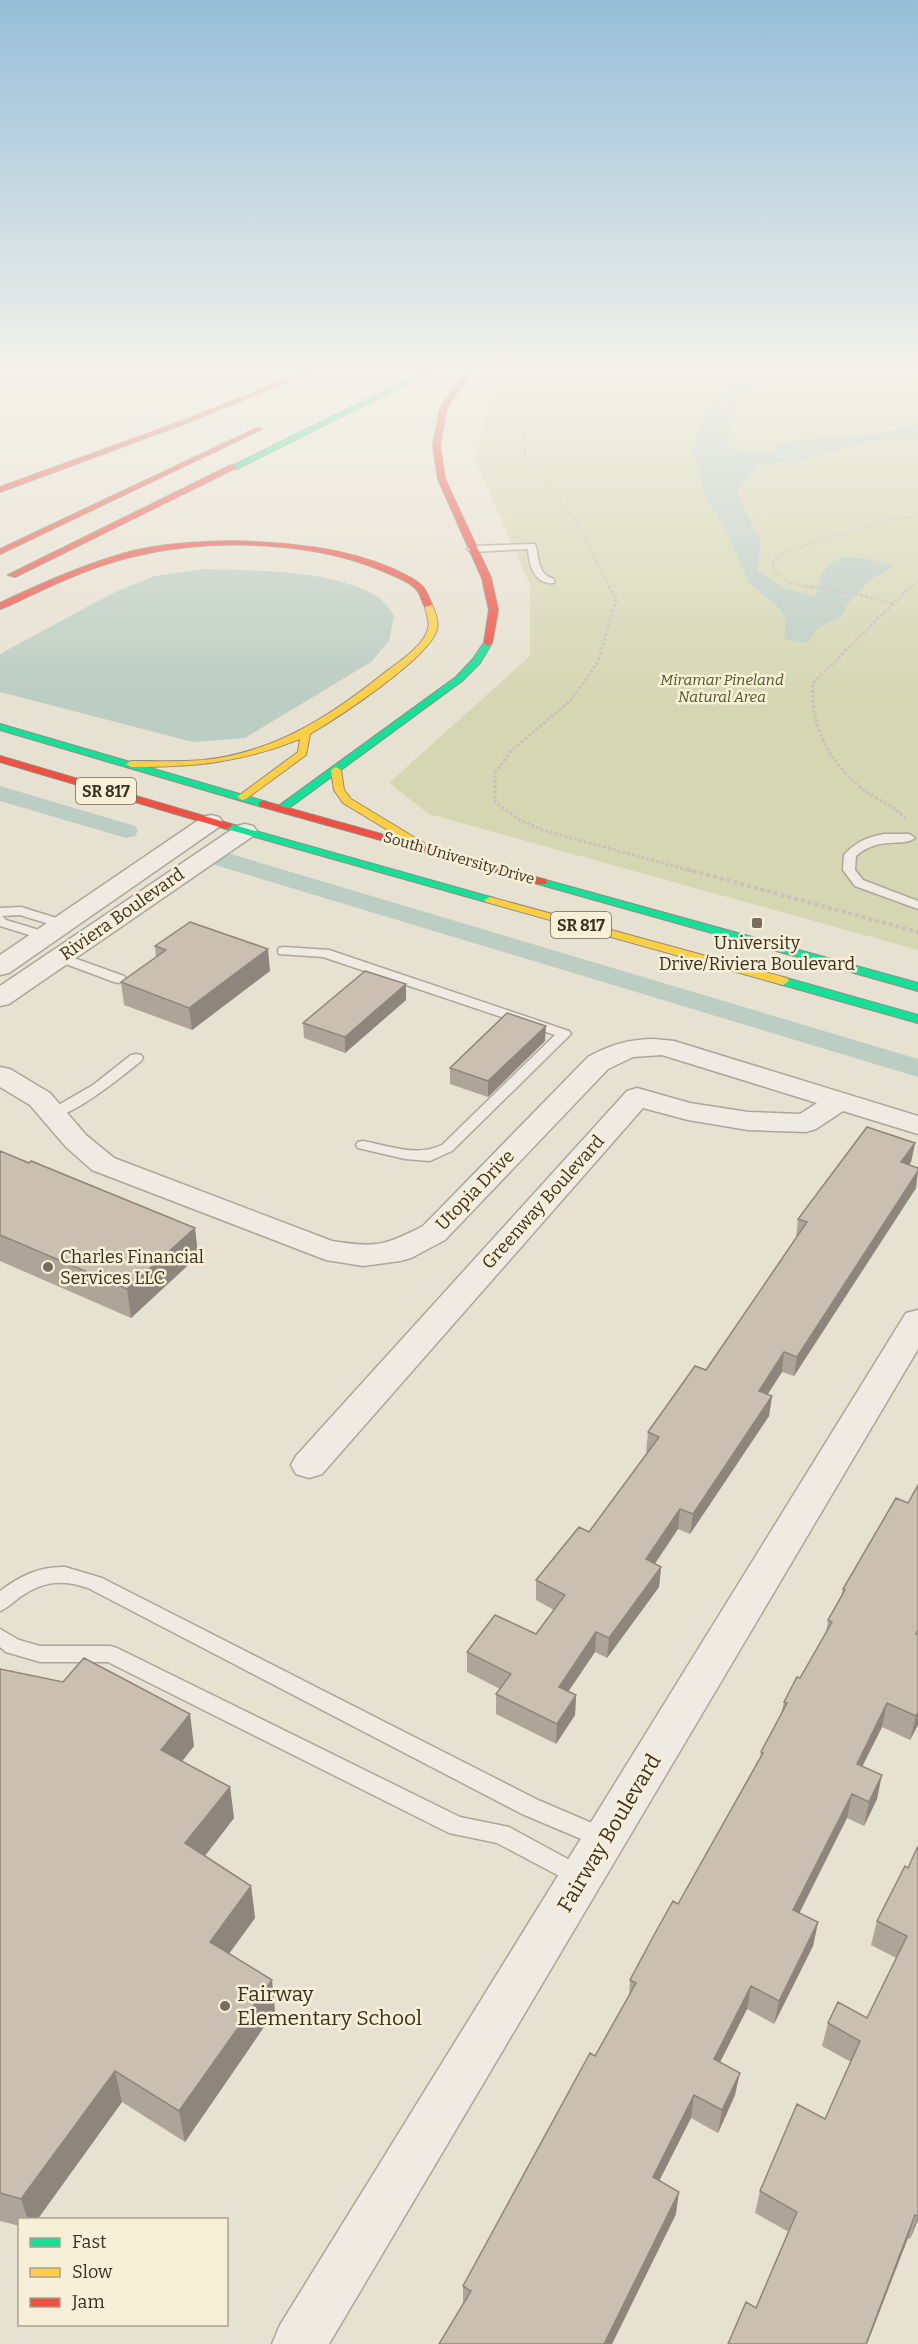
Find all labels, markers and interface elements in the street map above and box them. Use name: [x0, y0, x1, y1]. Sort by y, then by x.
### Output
park label: Miramar Pineland Natural Area: [660, 671, 784, 706]
road number: SR 817: [76, 778, 136, 804]
street label: South University Drive: [381, 828, 537, 888]
street label: Riviera Boulevard: [56, 863, 189, 965]
road number: SR 817: [551, 912, 611, 938]
marker: University Drive/Riviera Boulevard: [750, 916, 764, 930]
place label: University Drive/Riviera Boulevard: [659, 932, 856, 975]
street label: Greenway Boulevard: [477, 1130, 609, 1274]
street label: Utopia Drive: [431, 1145, 519, 1235]
place label: Charles Financial Services LLC: [60, 1246, 204, 1289]
marker: Charles Financial Services LLC: [41, 1260, 55, 1274]
street label: Fairway Boulevard: [552, 1749, 666, 1917]
place label: Fairway Elementary School: [237, 1981, 422, 2031]
marker: Fairway Elementary School: [218, 1999, 232, 2013]
legend: [18, 2218, 228, 2326]
text: Fast: [72, 2231, 107, 2253]
text: Slow: [72, 2261, 113, 2283]
text: Jam: [71, 2291, 105, 2313]

